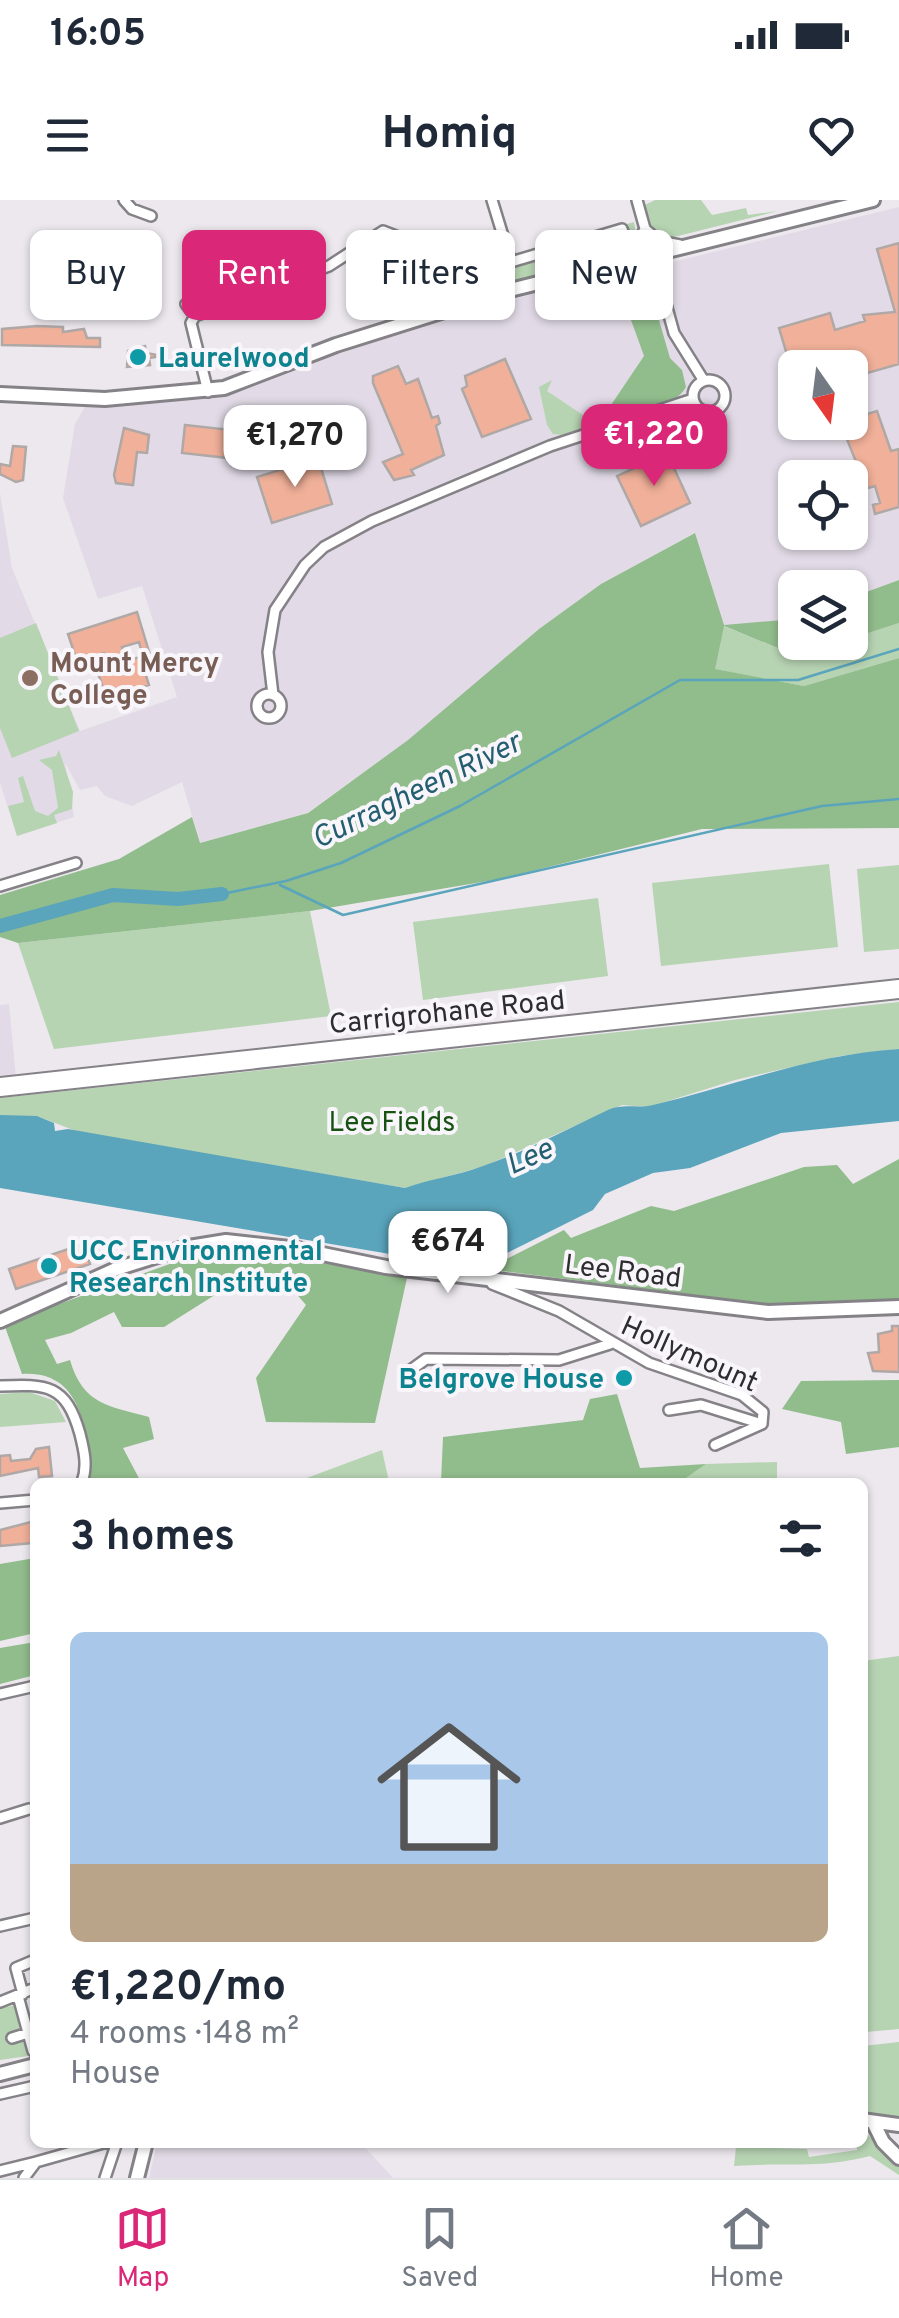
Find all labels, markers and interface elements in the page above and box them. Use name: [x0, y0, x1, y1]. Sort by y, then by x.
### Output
text: 16:05: [50, 11, 146, 60]
text: Homiq: [382, 107, 517, 164]
icon: menu: [40, 108, 95, 163]
icon: heart: [804, 108, 859, 163]
chip: Buy: [30, 230, 162, 320]
chip: Rent: [182, 230, 326, 320]
chip: Filters: [346, 230, 515, 320]
chip: New: [535, 230, 673, 320]
place label: Laurelwood: [158, 342, 310, 378]
marker: Laurelwood: [127, 346, 149, 368]
north arrow: [778, 350, 868, 440]
map controls: [778, 350, 868, 660]
pin: €1,220: [573, 404, 735, 489]
pin: €1,270: [214, 405, 376, 490]
text: €1,220: [603, 416, 705, 456]
text: €1,270: [246, 417, 344, 457]
button: locate: [778, 460, 868, 550]
button: layers: [778, 570, 868, 660]
place label: Mount Mercy College: [50, 647, 220, 715]
marker: Mount Mercy College: [19, 667, 41, 689]
water label: Curragheen River: [306, 725, 530, 859]
street label: Carrigrohane Road: [327, 984, 567, 1044]
park label: Lee Fields: [329, 1106, 455, 1142]
water label: Lee: [501, 1132, 560, 1185]
pin: €674: [389, 1211, 507, 1296]
text: €674: [410, 1223, 486, 1263]
place label: UCC Environmental Research Institute: [69, 1235, 323, 1303]
street label: Lee Road: [562, 1248, 683, 1298]
marker: UCC Environmental Research Institute: [38, 1255, 60, 1277]
street label: Hollymount: [614, 1309, 763, 1402]
place label: Belgrove House: [399, 1363, 604, 1399]
marker: Belgrove House: [613, 1367, 635, 1389]
icon: filters: [773, 1511, 828, 1566]
text: 3 homes: [70, 1512, 235, 1565]
icon: home: [359, 1697, 539, 1877]
text: €1,220/mo: [70, 1962, 286, 2015]
text: 4 rooms · 148 m²: [70, 2015, 299, 2055]
text: House: [70, 2055, 160, 2095]
tab: Map: [115, 2201, 170, 2297]
tab: Saved: [401, 2201, 478, 2297]
tab: Home: [709, 2201, 784, 2297]

